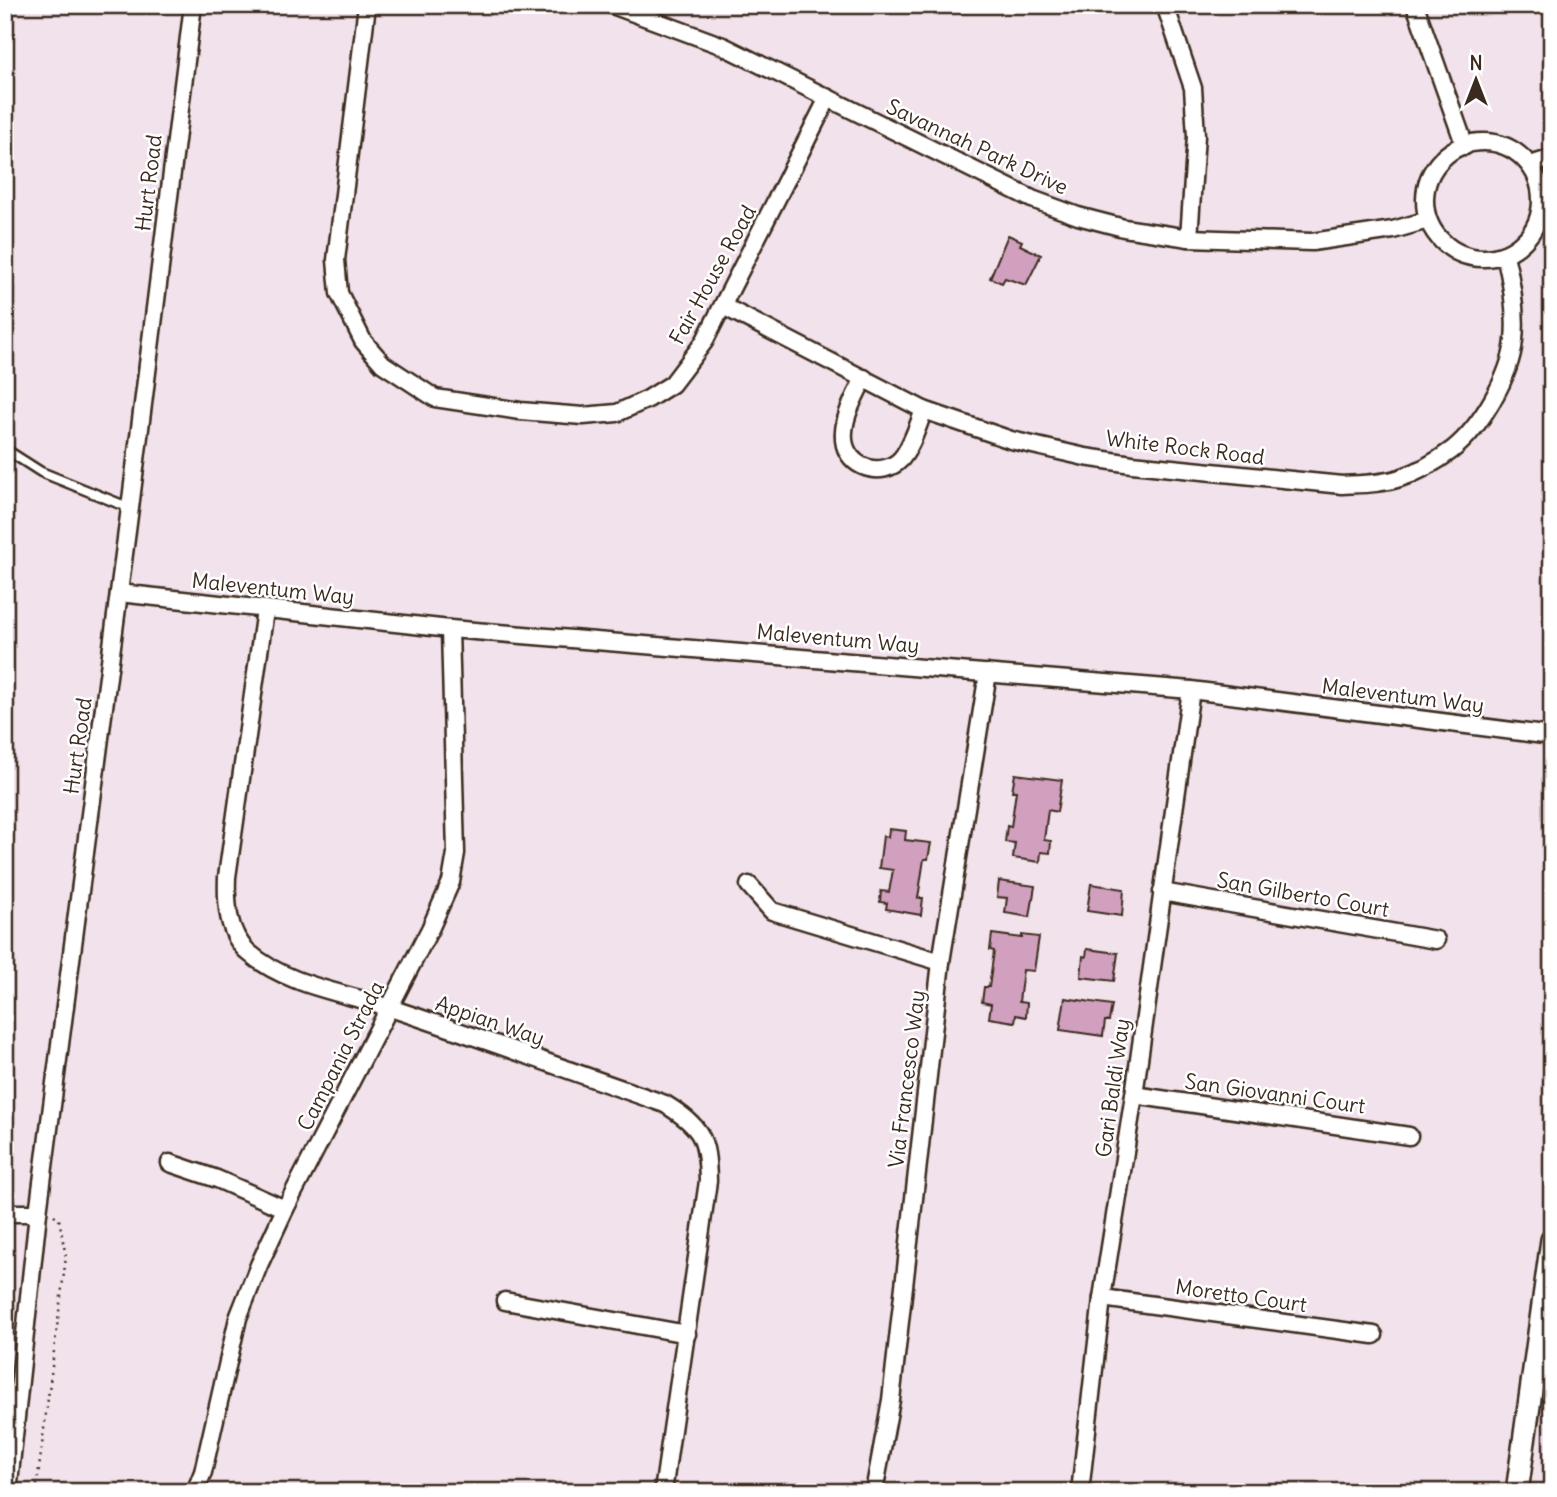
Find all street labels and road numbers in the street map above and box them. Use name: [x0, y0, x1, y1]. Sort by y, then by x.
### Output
street label: Savannah Park Drive: [882, 93, 1072, 200]
street label: Hurt Road: [129, 133, 168, 233]
street label: Fair House Road: [663, 200, 762, 349]
street label: White Rock Road: [1104, 424, 1266, 471]
street label: Maleventum Way: [190, 567, 356, 610]
street label: Maleventum Way: [756, 618, 921, 659]
street label: Maleventum Way: [1320, 672, 1486, 719]
street label: Hurt Road: [57, 696, 98, 796]
street label: San Gilberto Court: [1215, 866, 1391, 923]
street label: Campania Strada: [291, 976, 390, 1135]
street label: Via Francesco Way: [882, 988, 931, 1169]
street label: Appian Way: [432, 989, 548, 1052]
street label: Gari Baldi Way: [1089, 1017, 1136, 1159]
street label: San Giovanni Court: [1183, 1067, 1367, 1120]
street label: Moretto Court: [1174, 1273, 1308, 1318]

